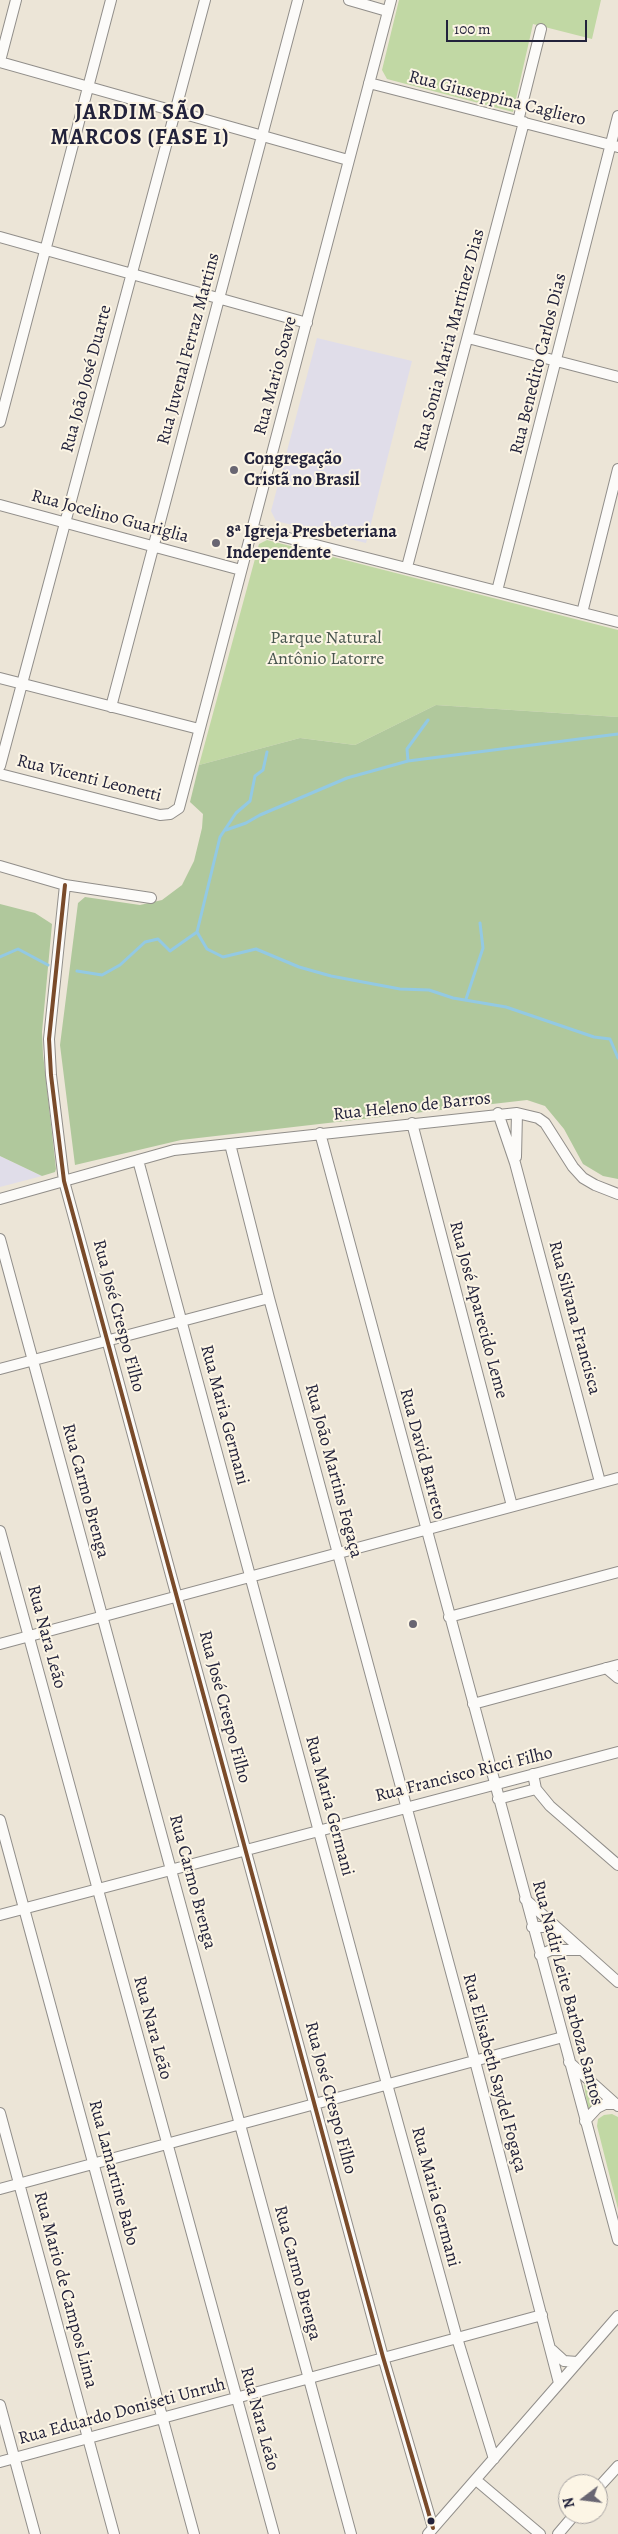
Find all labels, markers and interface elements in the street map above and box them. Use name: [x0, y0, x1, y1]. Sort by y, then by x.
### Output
scale bar: [448, 10, 589, 42]
text: 100 m: [454, 19, 491, 39]
street label: Rua Giuseppina Cagliero: [406, 67, 588, 131]
district label: JARDIM SÃO MARCOS (FASE 1): [49, 101, 231, 152]
street label: Rua Sonia Maria Martinez Dias: [410, 227, 490, 453]
street label: Rua Juvenal Ferraz Martins: [153, 251, 225, 447]
street label: Rua Benedito Carlos Dias: [506, 271, 572, 457]
street label: Rua João José Duarte: [57, 303, 117, 455]
street label: Rua Mario Soave: [250, 314, 302, 438]
place label: Congregação Cristã no Brasil: [244, 449, 360, 492]
marker: Congregação Cristã no Brasil: [228, 464, 240, 476]
street label: Rua Jocelino Guariglia: [29, 486, 191, 548]
place label: 8ª Igreja Presbeteriana Independente: [226, 522, 397, 564]
marker: 8ª Igreja Presbeteriana Independente: [210, 537, 222, 549]
park label: Parque Natural Antônio Latorre: [268, 628, 384, 670]
street label: Rua Vicenti Leonetti: [14, 751, 164, 807]
street label: Rua Heleno de Barros: [332, 1088, 492, 1126]
street label: Rua José Aparecido Leme: [444, 1219, 512, 1401]
street label: Rua José Crespo Filho: [87, 1237, 149, 1395]
street label: Rua Silvana Francisca: [543, 1239, 605, 1397]
street label: Rua Maria Germani: [195, 1342, 253, 1488]
street label: Rua João Martins Fogaça: [299, 1381, 367, 1561]
street label: Rua David Barreto: [394, 1386, 450, 1522]
street label: Rua Carmo Brenga: [57, 1421, 113, 1561]
street label: Rua Nara Leão: [22, 1583, 70, 1691]
place label: ㅤ: [423, 1613, 440, 1635]
marker: ㅤ: [407, 1618, 419, 1630]
street label: Rua José Crespo Filho: [193, 1628, 255, 1786]
street label: Rua Maria Germani: [300, 1733, 358, 1879]
street label: Rua Francisco Ricci Filho: [373, 1742, 555, 1808]
street label: Rua Carmo Brenga: [164, 1812, 220, 1952]
street label: Rua Nadir Leite Barboza Santos: [527, 1878, 607, 2108]
street label: Rua Elisabeth Saydel Fogaça: [457, 1971, 531, 2175]
street label: Rua Nara Leão: [128, 1974, 176, 2082]
street label: Rua José Crespo Filho: [299, 2019, 361, 2177]
street label: Rua Lamartine Babo: [83, 2098, 143, 2248]
street label: Rua Maria Germani: [406, 2124, 464, 2270]
street label: Rua Mario de Campos Lima: [28, 2189, 102, 2391]
street label: Rua Carmo Brenga: [269, 2203, 325, 2343]
street label: Rua Nara Leão: [235, 2365, 283, 2473]
street label: Rua Eduardo Doniseti Unruh: [16, 2374, 228, 2450]
north arrow: [558, 2474, 608, 2524]
text: N: [558, 2495, 579, 2510]
unlabelled marker: [426, 2516, 436, 2526]

